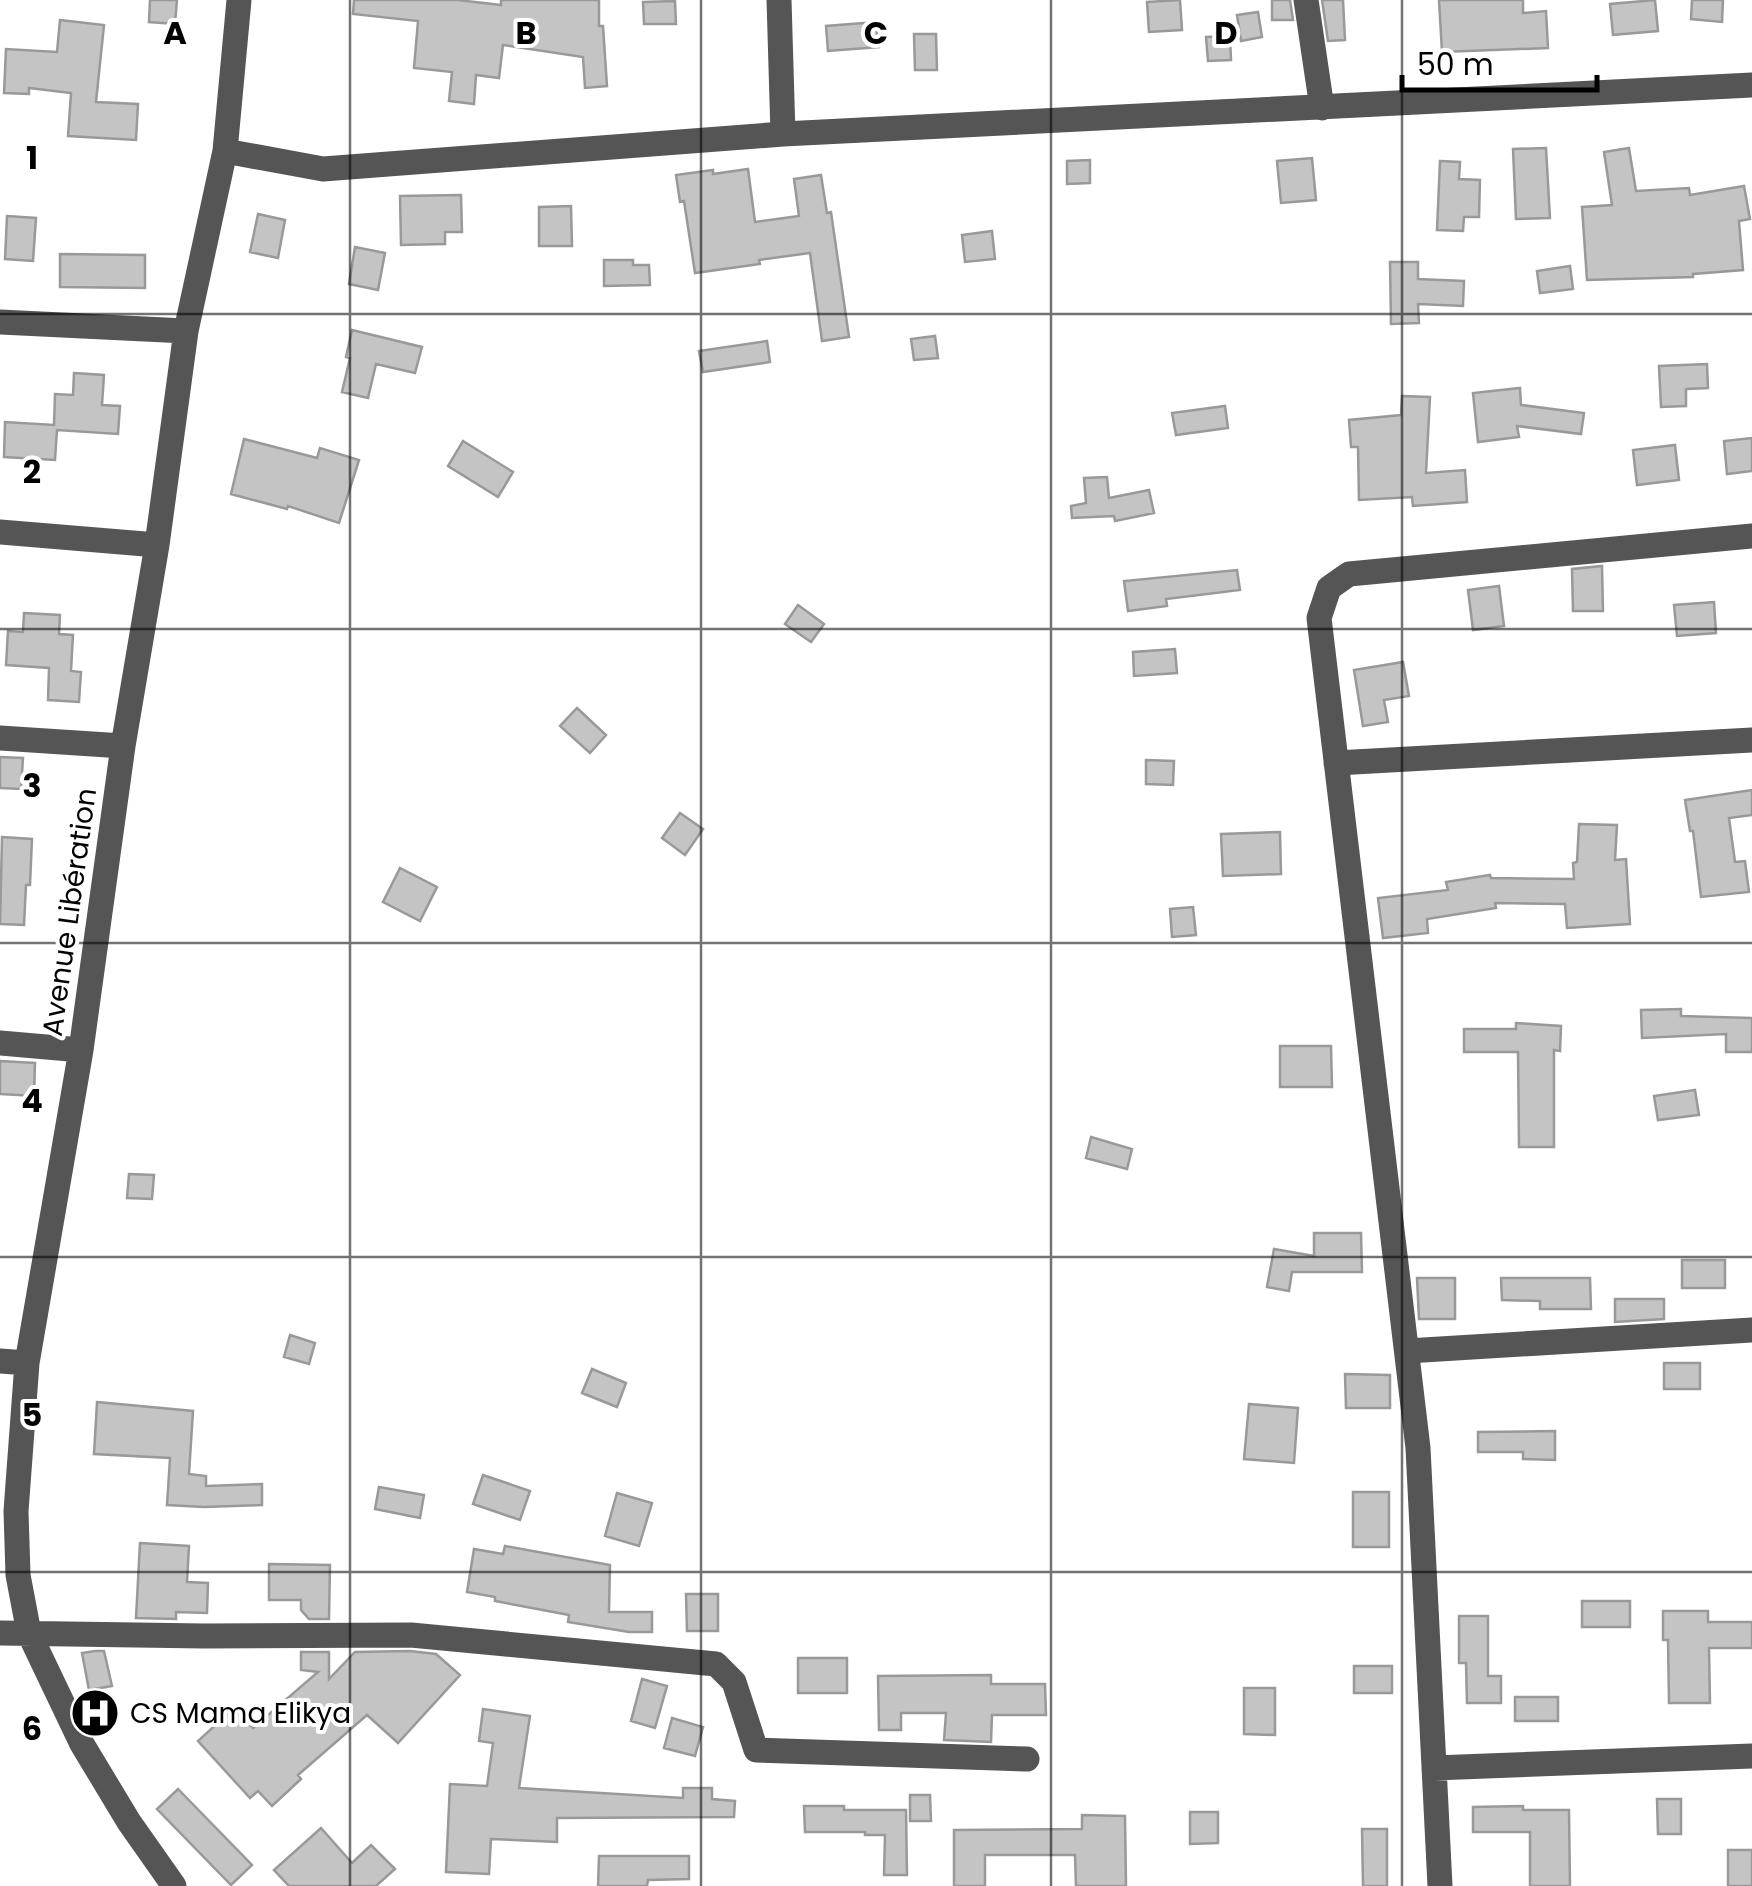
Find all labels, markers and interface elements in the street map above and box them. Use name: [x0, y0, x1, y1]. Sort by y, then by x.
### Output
text: A: [163, 10, 187, 55]
text: B: [515, 10, 537, 55]
text: C: [864, 10, 888, 55]
text: D: [1214, 10, 1238, 55]
scale bar: [1402, 30, 1597, 92]
text: 50 m: [1417, 43, 1494, 86]
text: 1: [26, 135, 38, 180]
text: 2: [23, 449, 41, 494]
text: 3: [22, 763, 42, 808]
street label: Avenue Libération: [33, 785, 106, 1039]
text: 4: [21, 1078, 43, 1123]
text: 5: [22, 1392, 42, 1437]
hospital icon: CS Mama Elikya: [69, 1687, 121, 1739]
place label: CS Mama Elikya: [130, 1694, 351, 1733]
text: 6: [22, 1706, 42, 1751]

